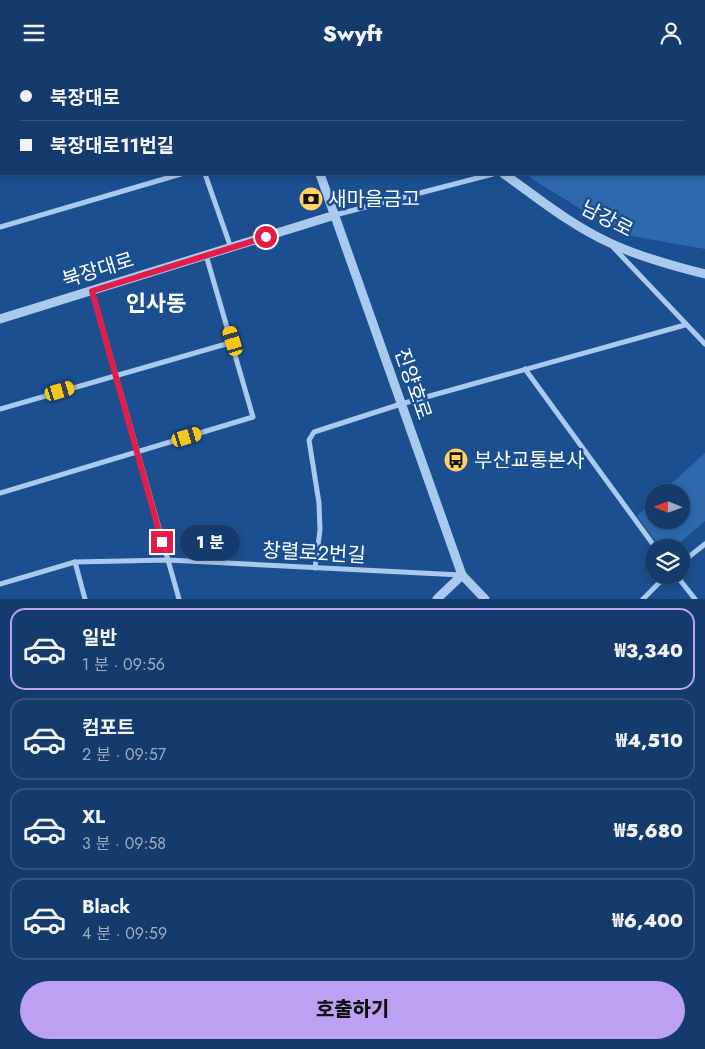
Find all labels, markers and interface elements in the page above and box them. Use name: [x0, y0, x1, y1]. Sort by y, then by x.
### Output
text: Swyft: [323, 17, 382, 49]
icon: menu: [20, 19, 48, 47]
icon: person: [657, 19, 685, 47]
text: 북장대로: [50, 84, 120, 111]
text: 북장대로11번길: [50, 132, 174, 159]
place label: 새마을금고: [328, 185, 420, 214]
bank icon: 새마을금고: [298, 186, 324, 212]
street label: 남강로: [576, 194, 638, 244]
route start: [255, 226, 277, 248]
street label: 북장대로: [59, 245, 137, 295]
district label: 인사동: [126, 287, 186, 319]
car: [221, 324, 244, 358]
street label: 진양호로: [387, 344, 439, 424]
car: [43, 379, 76, 403]
car: [170, 425, 203, 449]
place label: 부산교통본사: [474, 446, 584, 475]
bus stop icon: 부산교통본사: [443, 447, 469, 473]
north arrow: [645, 484, 690, 529]
map controls: [645, 484, 690, 584]
callout: 1 분: [180, 525, 240, 559]
route end: [151, 531, 173, 553]
text: 1 분: [196, 531, 224, 554]
street label: 창렬로2번길: [262, 536, 366, 570]
button: layers: [645, 539, 690, 584]
text: 일반: [82, 624, 117, 651]
icon: car: [22, 627, 67, 672]
text: ₩3,340: [614, 637, 683, 664]
text: 1 분 · 09:56: [82, 653, 165, 676]
text: 컴포트: [82, 714, 134, 741]
icon: car: [22, 717, 67, 762]
text: ₩4,510: [616, 727, 683, 754]
text: 2 분 · 09:57: [82, 743, 166, 766]
text: XL: [82, 803, 105, 830]
icon: car: [22, 807, 67, 852]
text: ₩5,680: [614, 817, 683, 844]
text: 3 분 · 09:58: [82, 832, 166, 855]
text: Black: [82, 893, 130, 920]
icon: car: [22, 897, 67, 942]
text: ₩6,400: [612, 907, 683, 934]
text: 4 분 · 09:59: [82, 922, 167, 945]
button: 호출하기: [20, 981, 685, 1039]

